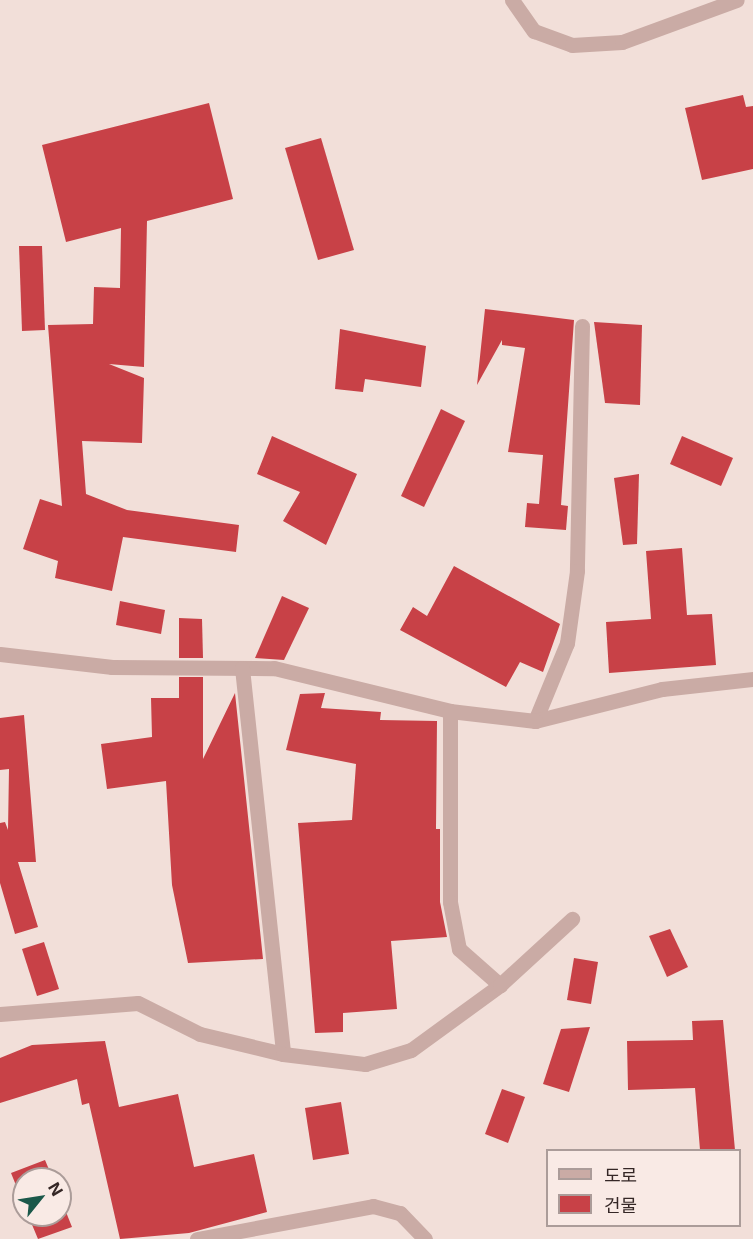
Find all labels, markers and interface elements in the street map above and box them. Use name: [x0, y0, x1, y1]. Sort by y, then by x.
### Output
legend: [546, 1149, 741, 1227]
text: 도로: [604, 1165, 637, 1186]
north arrow: [12, 1167, 72, 1227]
text: N: [44, 1179, 68, 1199]
text: 건물: [604, 1195, 637, 1216]

